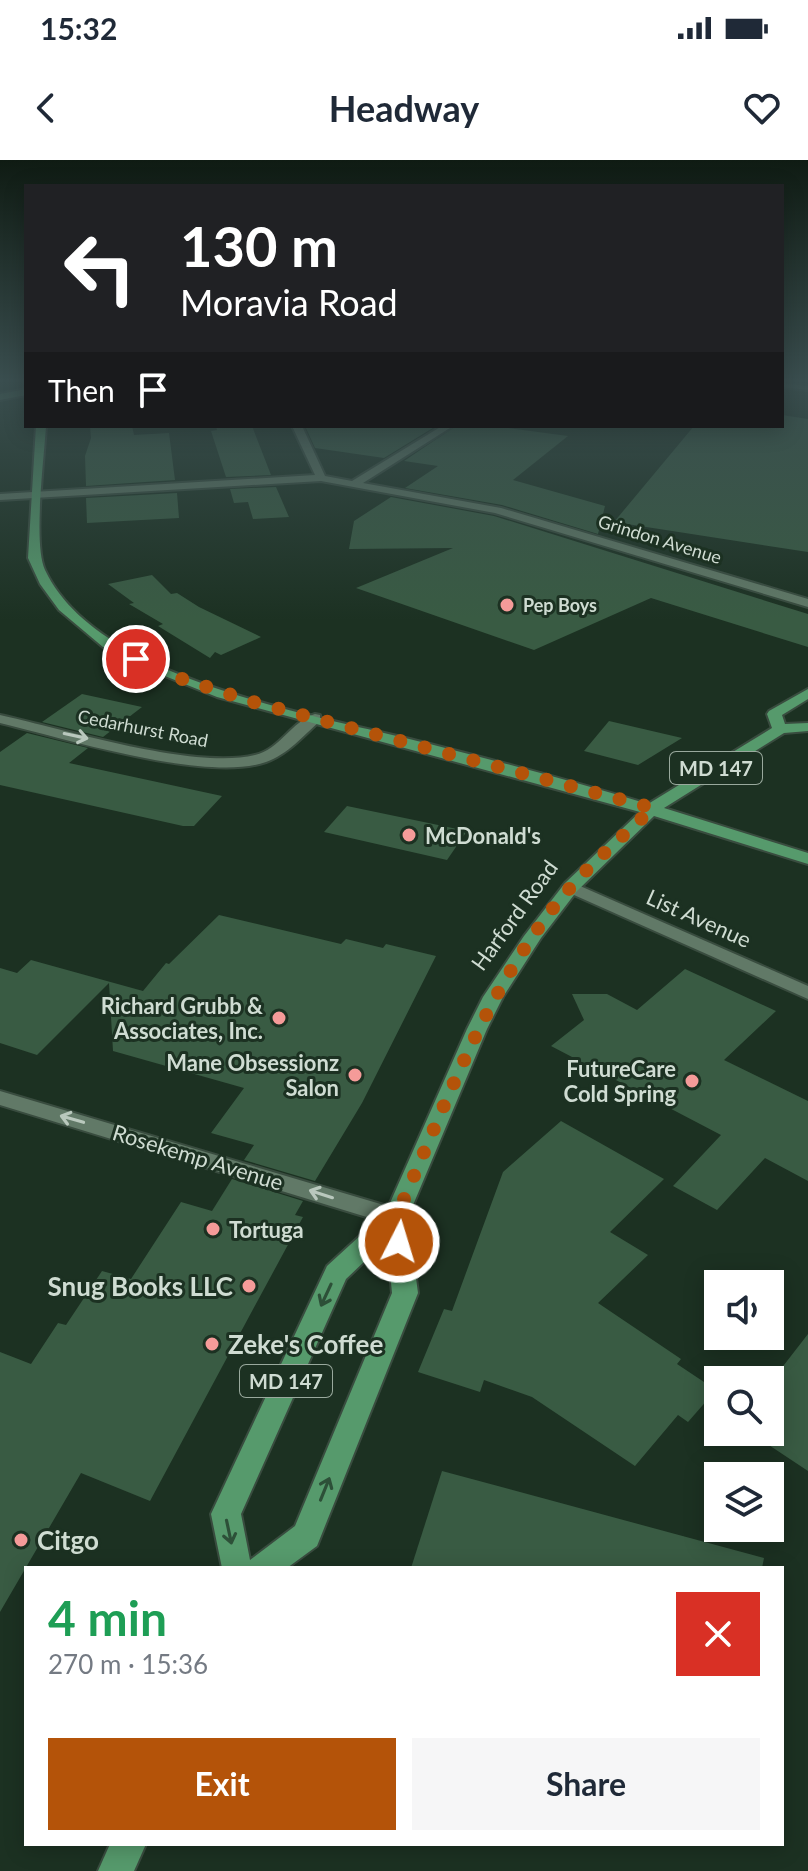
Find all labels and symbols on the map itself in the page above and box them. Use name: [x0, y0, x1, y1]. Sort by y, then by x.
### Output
street label: Grindon Avenue: [596, 510, 724, 568]
place label: Pep Boys: [523, 594, 597, 616]
marker: Pep Boys: [498, 596, 516, 614]
pin: [102, 625, 170, 693]
street label: Cedarhurst Road: [76, 705, 210, 751]
one-way arrow: [63, 729, 89, 744]
road number: MD 147: [670, 752, 762, 784]
place label: McDonald's: [425, 822, 541, 849]
marker: McDonald's: [400, 826, 418, 844]
street label: Harford Road: [465, 855, 563, 975]
street label: List Avenue: [642, 883, 756, 953]
place label: Richard Grubb & Associates, Inc.: [101, 992, 263, 1044]
marker: Richard Grubb & Associates, Inc.: [270, 1009, 288, 1027]
place label: Mane Obsessionz Salon: [166, 1049, 339, 1101]
place label: FutureCare Cold Spring: [564, 1055, 676, 1107]
marker: Mane Obsessionz Salon: [346, 1066, 364, 1084]
marker: FutureCare Cold Spring: [683, 1072, 701, 1090]
one-way arrow: [60, 1111, 86, 1126]
street label: Rosekemp Avenue: [109, 1118, 287, 1196]
one-way arrow: [309, 1186, 334, 1201]
position arrow: [357, 1200, 441, 1284]
place label: Tortuga: [229, 1216, 304, 1243]
marker: Tortuga: [204, 1220, 222, 1238]
place label: Snug Books LLC: [48, 1270, 233, 1302]
marker: Snug Books LLC: [240, 1277, 258, 1295]
one-way arrow: [318, 1282, 333, 1306]
place label: Zeke's Coffee: [228, 1328, 383, 1360]
marker: Zeke's Coffee: [203, 1335, 221, 1353]
road number: MD 147: [240, 1365, 332, 1397]
one-way arrow: [319, 1477, 334, 1502]
one-way arrow: [223, 1519, 238, 1545]
place label: Citgo: [37, 1524, 99, 1556]
marker: Citgo: [12, 1531, 30, 1549]

